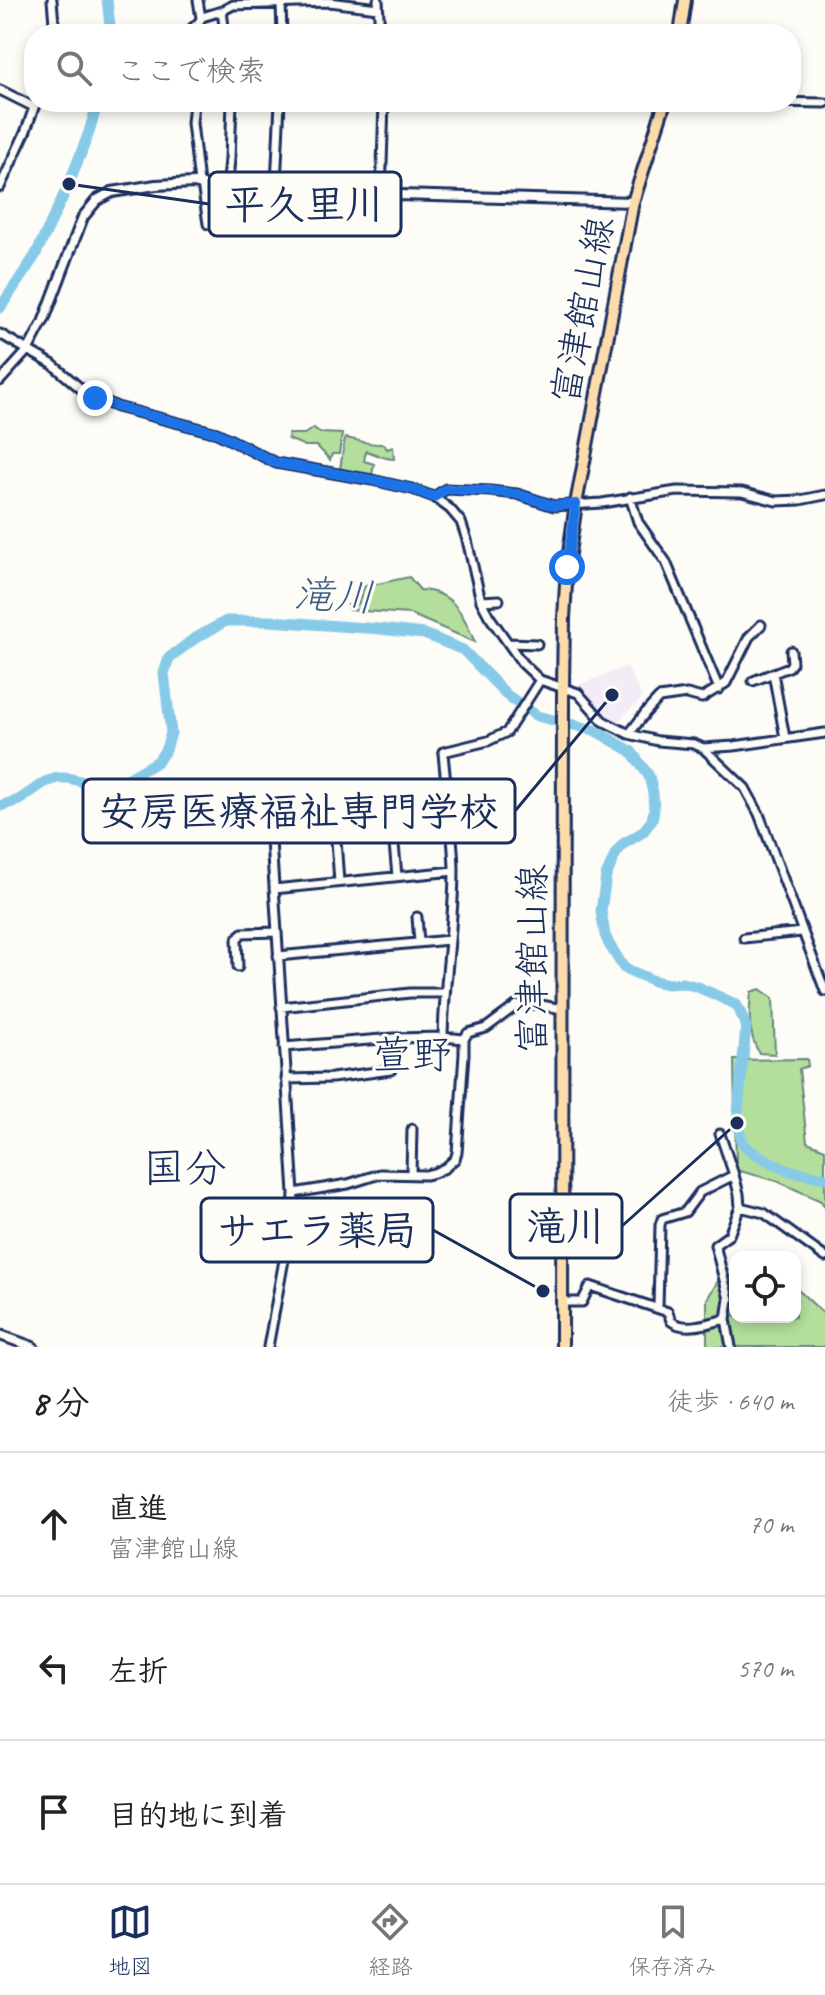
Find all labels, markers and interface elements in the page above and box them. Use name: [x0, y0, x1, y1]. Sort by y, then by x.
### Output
search box: [24, 24, 801, 112]
icon: search: [52, 46, 96, 90]
text: ここで検索: [116, 52, 266, 90]
callout: 平久里川: [209, 172, 401, 236]
text: 平久里川: [225, 180, 385, 230]
street label: 富津館山線: [541, 212, 624, 408]
route end: [77, 380, 113, 416]
route start: [549, 549, 585, 585]
water label: 滝川: [293, 569, 375, 623]
callout: 安房医療福祉専門学校: [83, 779, 515, 843]
text: 安房医療福祉専門学校: [99, 787, 499, 837]
street label: 富津館山線: [509, 864, 556, 1054]
district label: 萱野: [372, 1030, 452, 1080]
district label: 国分: [143, 1142, 227, 1195]
callout: 滝川: [510, 1194, 622, 1258]
callout: サエラ薬局: [201, 1198, 433, 1262]
text: 滝川: [526, 1202, 606, 1252]
text: サエラ薬局: [217, 1206, 417, 1256]
map controls: [729, 1251, 801, 1323]
button: locate: [729, 1251, 801, 1323]
text: 8 分: [32, 1381, 90, 1424]
text: 徒歩 · 640 m: [668, 1385, 793, 1418]
text: 直進: [108, 1489, 168, 1527]
icon: ahead: [32, 1502, 76, 1546]
text: 70 m: [749, 1508, 793, 1541]
text: 富津館山線: [108, 1532, 238, 1565]
icon: left: [32, 1646, 76, 1690]
text: 左折: [108, 1652, 168, 1690]
text: 570 m: [737, 1652, 793, 1685]
icon: arrive: [32, 1790, 76, 1834]
text: 目的地に到着: [108, 1796, 288, 1834]
tab: 地図: [108, 1900, 152, 1981]
tab: 経路: [368, 1900, 413, 1981]
tab: 保存済み: [629, 1900, 717, 1981]

